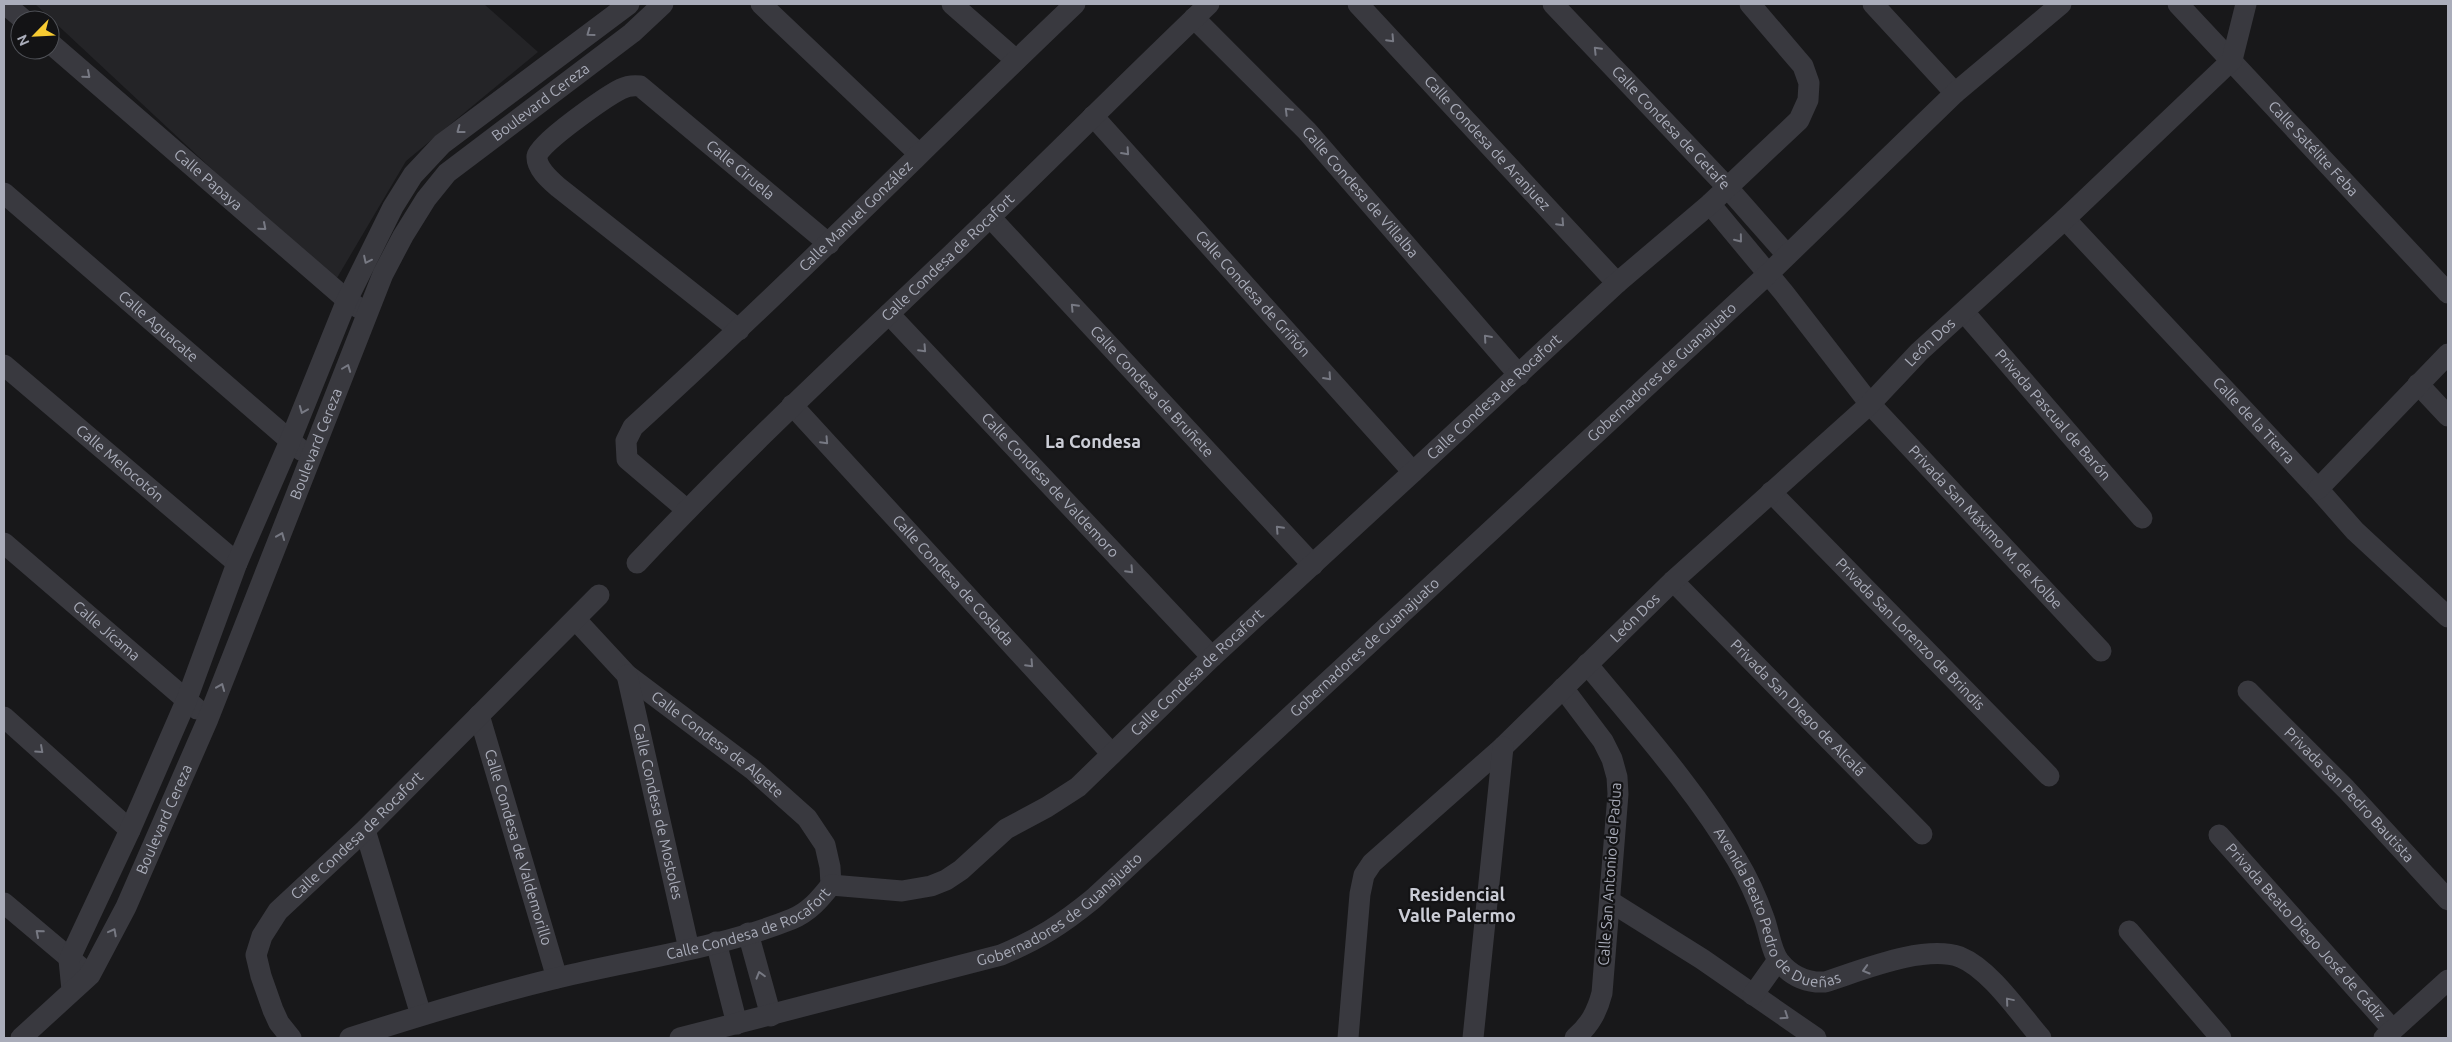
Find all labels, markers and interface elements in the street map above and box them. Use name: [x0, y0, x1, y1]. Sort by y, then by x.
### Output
north arrow: [10, 10, 60, 60]
one-way arrow: [586, 27, 596, 36]
text: N: [14, 32, 33, 48]
one-way arrow: [1385, 34, 1394, 43]
one-way arrow: [1594, 47, 1603, 56]
street label: Boulevard Cereza: [488, 59, 593, 144]
street label: Calle Condesa de Getafe: [1608, 62, 1734, 193]
one-way arrow: [81, 69, 90, 78]
street label: Calle Condesa de Aranjuez: [1421, 72, 1554, 214]
street label: Calle Satélite Feba: [2265, 97, 2362, 200]
one-way arrow: [1284, 108, 1293, 117]
street label: Calle Condesa de Villalba: [1299, 123, 1422, 261]
one-way arrow: [457, 125, 466, 133]
street label: Calle Ciruela: [703, 136, 778, 203]
street label: Calle Papaya: [171, 145, 246, 213]
one-way arrow: [1120, 146, 1129, 155]
street label: Calle Manuel González: [795, 157, 916, 275]
street label: Calle Condesa de Rocafort: [878, 190, 1018, 324]
one-way arrow: [1555, 217, 1564, 226]
one-way arrow: [257, 221, 266, 230]
street label: Calle Condesa de Griñón: [1192, 227, 1314, 360]
one-way arrow: [1733, 233, 1742, 242]
one-way arrow: [363, 255, 373, 264]
street label: Calle Aguacate: [115, 287, 202, 365]
street label: Gobernadores de Guanajuato: [1584, 299, 1740, 445]
one-way arrow: [1071, 304, 1080, 313]
street label: León Dos: [1901, 314, 1958, 370]
street label: Calle Condesa de Bruñete: [1087, 322, 1217, 460]
street label: Calle Condesa de Rocafort: [1423, 330, 1565, 463]
one-way arrow: [1484, 335, 1493, 344]
one-way arrow: [917, 344, 926, 353]
street label: Privada Pascual de Barón: [1992, 346, 2115, 484]
one-way arrow: [341, 365, 351, 373]
one-way arrow: [1322, 372, 1331, 381]
street label: Calle de la Tierra: [2210, 373, 2299, 467]
street label: Boulevard Cereza: [286, 386, 345, 502]
one-way arrow: [298, 405, 309, 414]
street label: Calle Condesa de Valdemoro: [978, 409, 1123, 561]
street label: Calle Melocotón: [73, 421, 167, 505]
district label: La Condesa: [1045, 431, 1141, 451]
one-way arrow: [819, 436, 828, 445]
street label: Privada San Máximo M. de Kolbe: [1905, 442, 2066, 612]
street label: Calle Condesa de Coslada: [889, 511, 1017, 649]
one-way arrow: [1276, 525, 1285, 534]
one-way arrow: [275, 532, 286, 541]
street label: Privada San Lorenzo de Brindis: [1833, 554, 1989, 713]
one-way arrow: [1124, 564, 1133, 573]
street label: Gobernadores de Guanajuato: [1286, 574, 1442, 720]
street label: León Dos: [1606, 590, 1663, 646]
street label: Calle Jícama: [70, 597, 144, 664]
street label: Calle Condesa de Rocafort: [1127, 605, 1267, 739]
street label: Privada San Diego de Alcalá: [1727, 636, 1869, 779]
one-way arrow: [1024, 659, 1033, 668]
one-way arrow: [215, 683, 225, 692]
street label: Calle Condesa de Algete: [648, 687, 787, 801]
street label: Calle Condesa de Mostoles: [630, 722, 687, 901]
street label: Privada San Pedro Bautista: [2281, 724, 2418, 865]
one-way arrow: [35, 744, 44, 753]
street label: Calle Condesa de Valdemorillo: [482, 747, 556, 947]
street label: Boulevard Cereza: [132, 762, 195, 877]
street label: Calle Condesa de Rocafort: [287, 768, 426, 903]
street label: Calle San Antonio de Padua: [1595, 782, 1624, 966]
street label: Avenida Beato Pedro de Dueñas: [1711, 824, 1843, 990]
street label: Privada Beato Diego José de Cádiz: [2223, 840, 2389, 1024]
street label: Gobernadores de Guanajuato: [975, 849, 1145, 969]
street label: Calle Condesa de Rocafort: [664, 884, 834, 962]
district label: Residencial Valle Palermo: [1398, 884, 1516, 925]
one-way arrow: [107, 928, 117, 937]
one-way arrow: [35, 930, 44, 939]
one-way arrow: [1862, 964, 1871, 974]
one-way arrow: [755, 971, 765, 979]
one-way arrow: [2007, 998, 2015, 1007]
one-way arrow: [1779, 1010, 1788, 1019]

